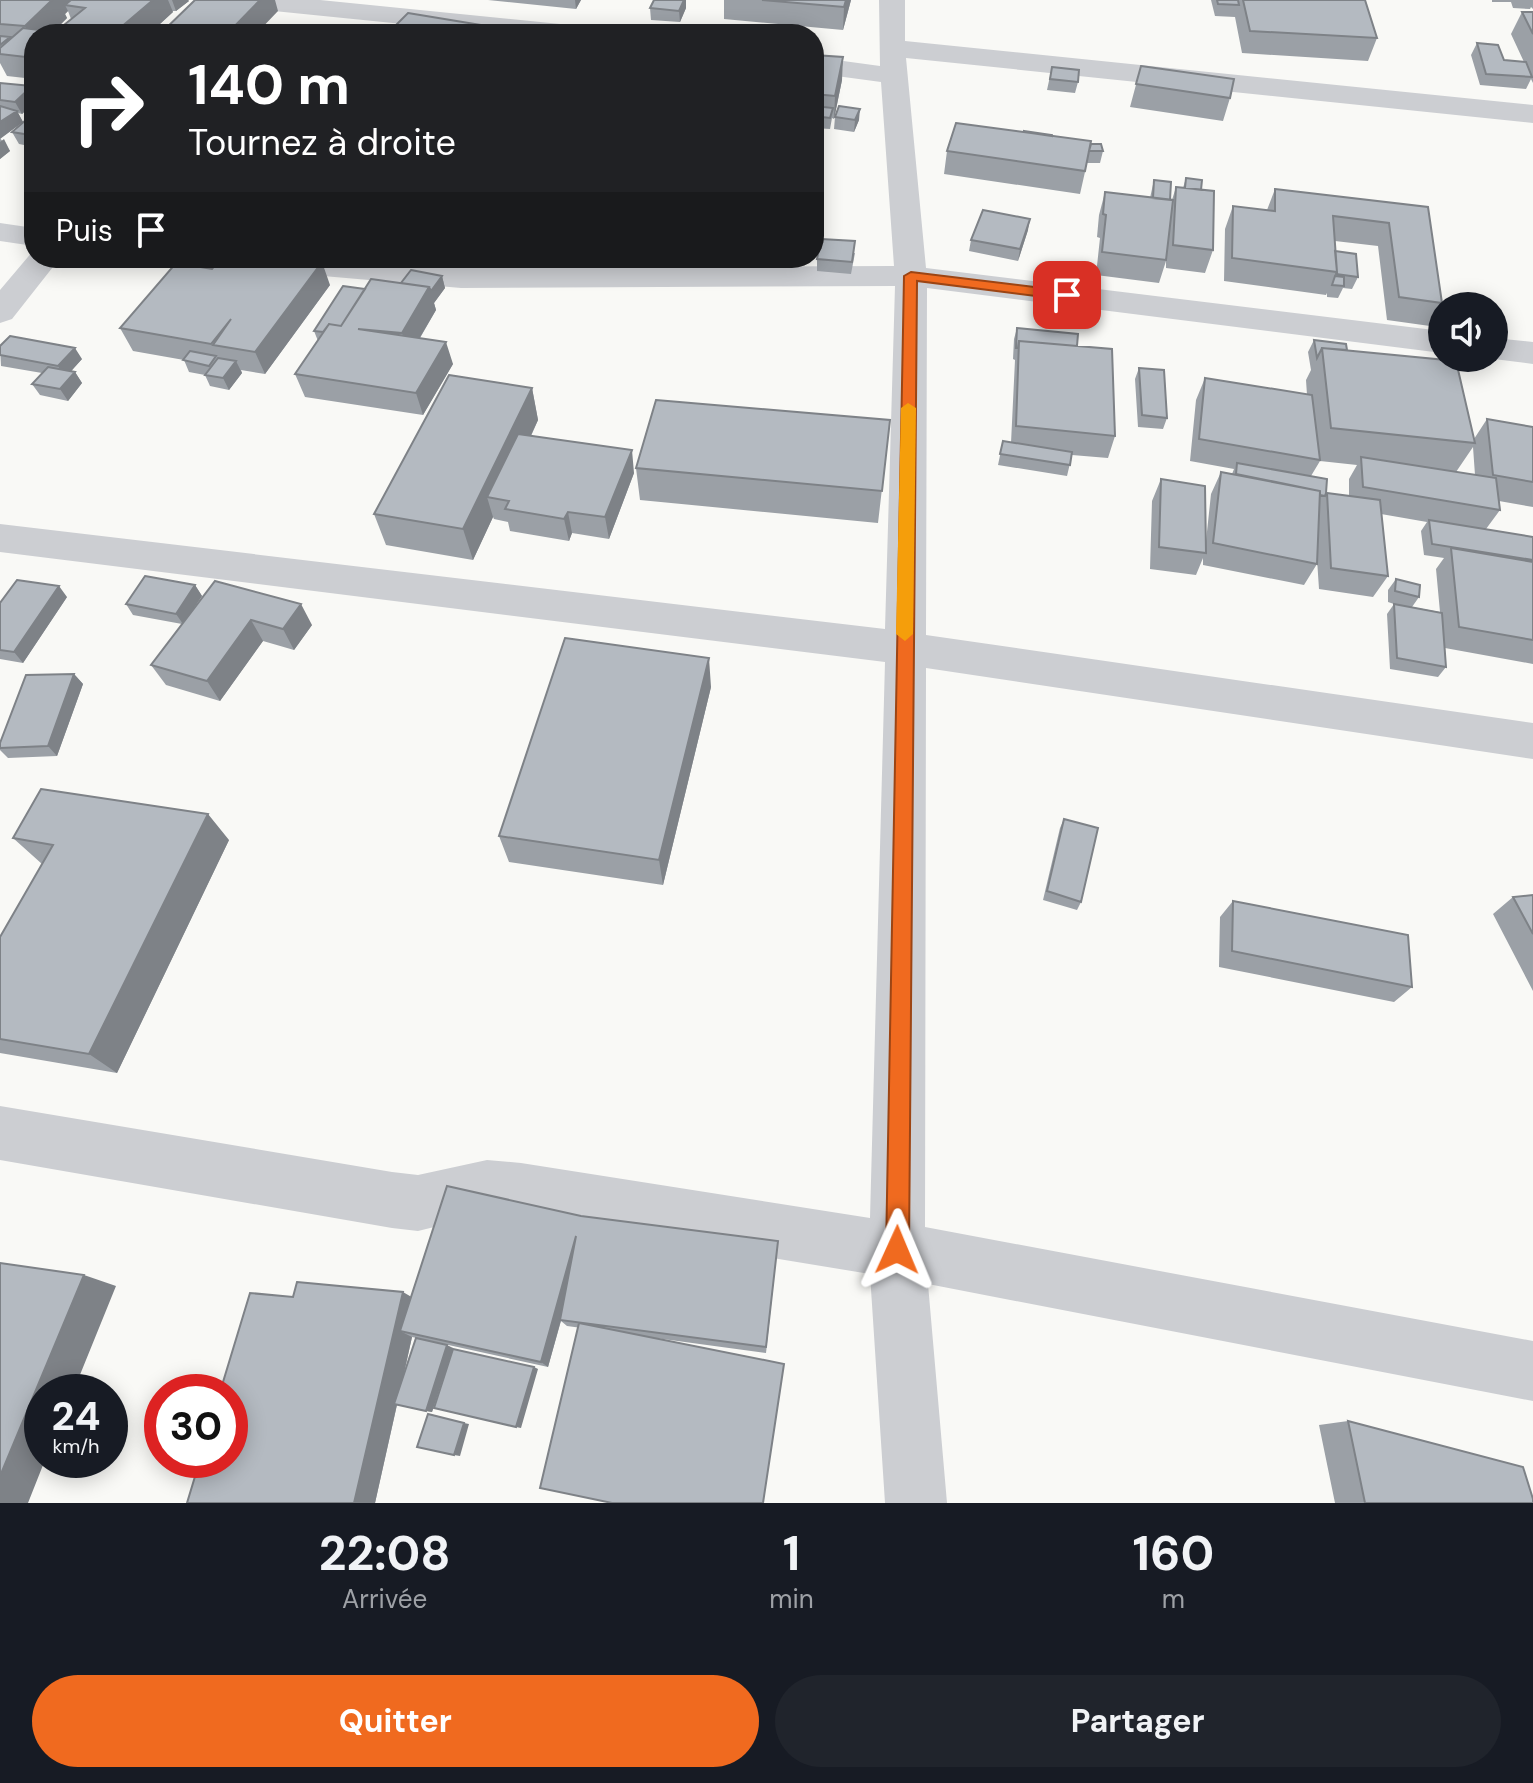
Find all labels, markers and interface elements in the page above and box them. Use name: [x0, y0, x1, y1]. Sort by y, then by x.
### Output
text: 140 m: [188, 48, 350, 121]
icon: right: [56, 56, 160, 160]
text: Tournez à droite: [188, 119, 456, 166]
icon: arrive: [129, 208, 173, 252]
text: Puis: [56, 211, 113, 250]
pin: [1033, 261, 1101, 329]
icon: arrive: [1045, 273, 1089, 317]
map controls: [1428, 292, 1508, 372]
button: sound: [1428, 292, 1508, 372]
position arrow: [855, 1208, 939, 1292]
speed limit sign: 30: [144, 1374, 248, 1478]
text: 24: [52, 1390, 100, 1442]
text: km/h: [52, 1433, 100, 1459]
text: 22:08: [319, 1522, 451, 1585]
text: 1: [783, 1522, 800, 1585]
text: 160: [1133, 1522, 1214, 1585]
text: Arrivée: [342, 1582, 427, 1616]
text: min: [769, 1582, 814, 1616]
text: m: [1162, 1582, 1185, 1616]
button: Quitter: [32, 1675, 759, 1767]
button: Partager: [775, 1675, 1501, 1767]

